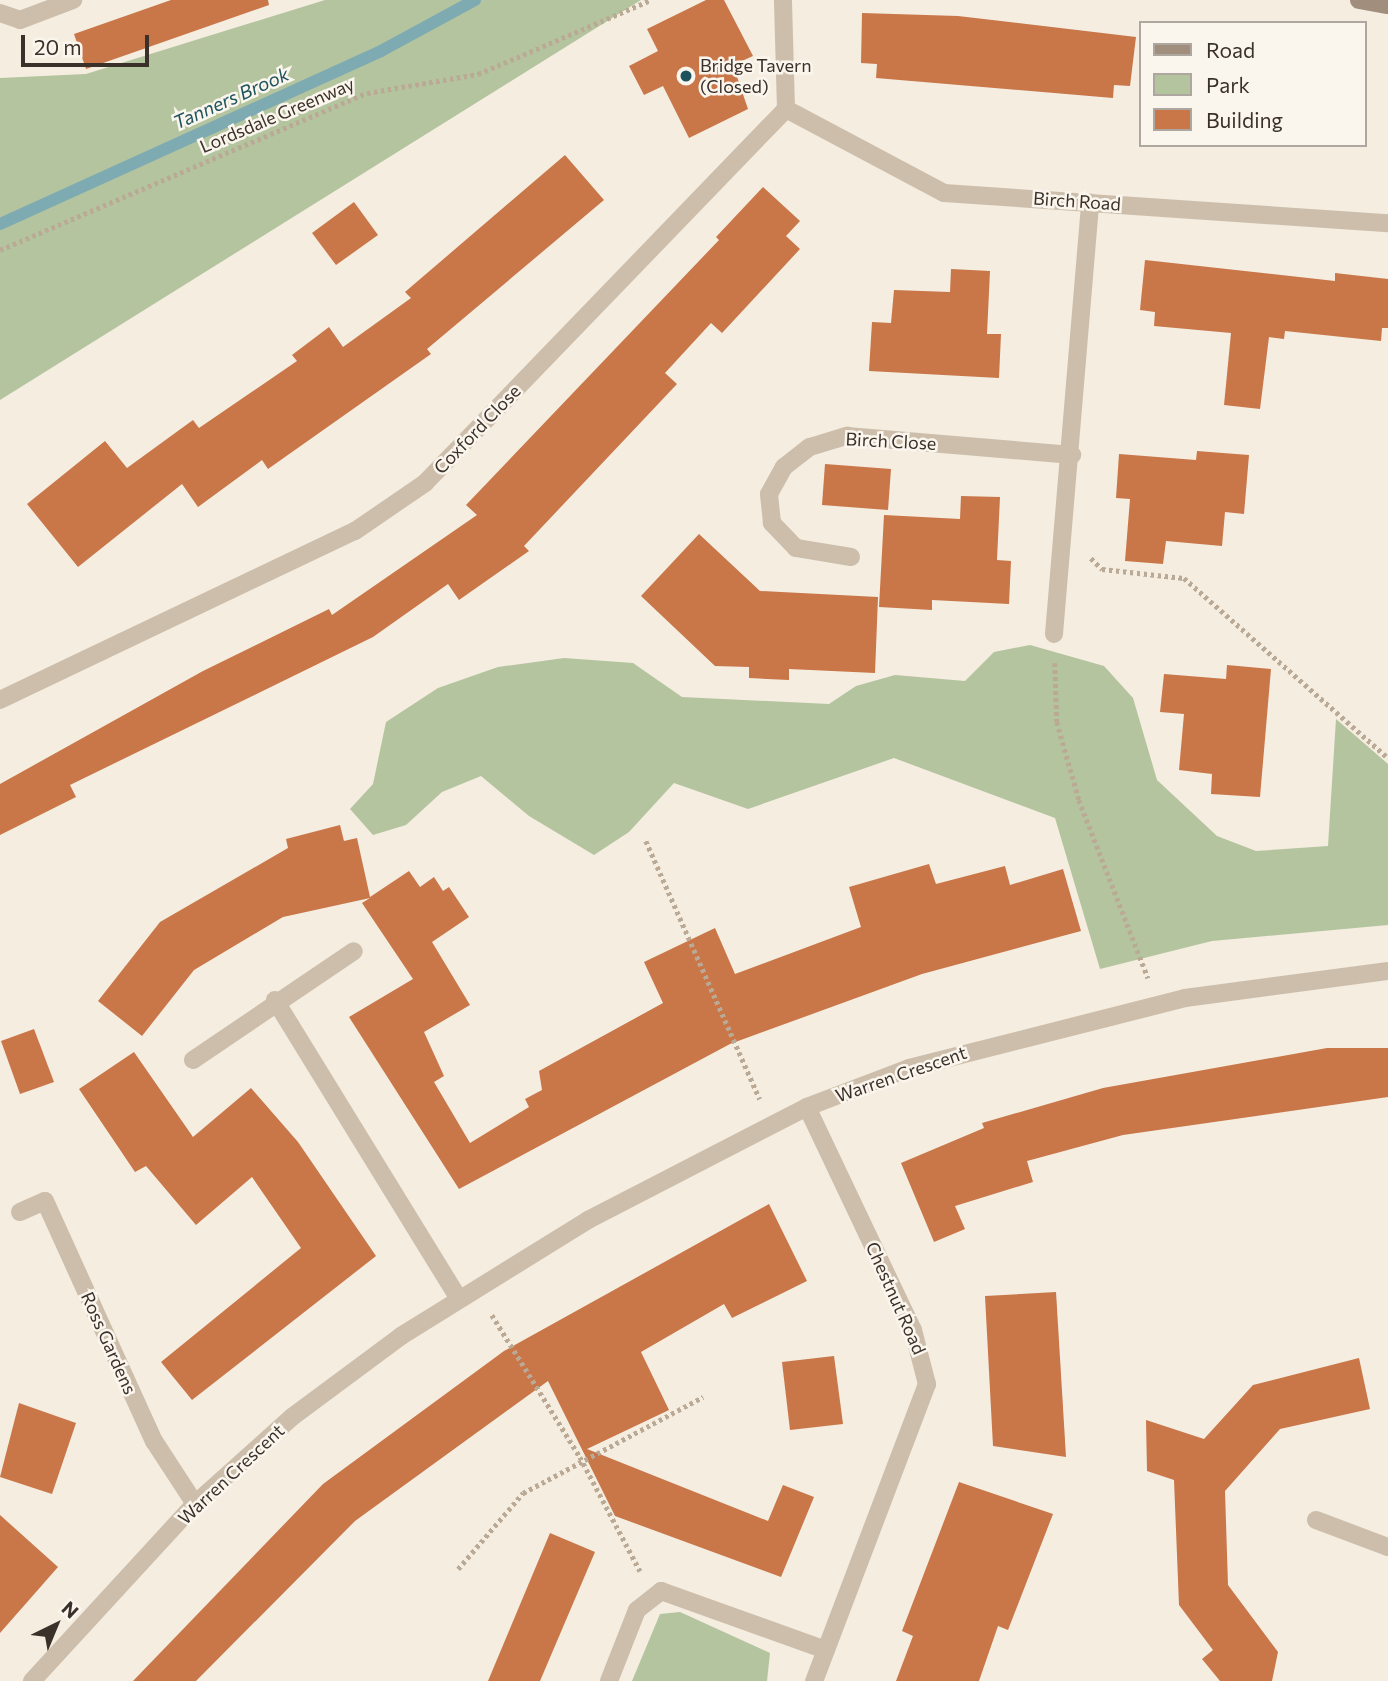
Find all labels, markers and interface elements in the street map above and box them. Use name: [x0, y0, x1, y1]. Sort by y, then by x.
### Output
scale bar: [24, 21, 152, 65]
legend: [1140, 21, 1367, 147]
text: 20 m: [34, 34, 82, 59]
text: Road: [1206, 37, 1255, 62]
place label: Bridge Tavern (Closed): [700, 55, 811, 98]
water label: Tanners Brook: [170, 62, 292, 134]
marker: Bridge Tavern (Closed): [678, 68, 694, 84]
text: Park: [1206, 72, 1250, 97]
street label: Lordsdale Greenway: [196, 73, 358, 157]
text: Building: [1206, 107, 1283, 132]
street label: Birch Road: [1032, 187, 1122, 215]
street label: Coxford Close: [429, 380, 525, 478]
street label: Birch Close: [845, 428, 937, 454]
street label: Warren Crescent: [833, 1041, 969, 1107]
street label: Chestnut Road: [862, 1238, 930, 1358]
street label: Ross Gardens: [77, 1288, 141, 1398]
street label: Warren Crescent: [173, 1419, 289, 1529]
north arrow: [21, 1590, 91, 1660]
text: N: [58, 1596, 84, 1623]

